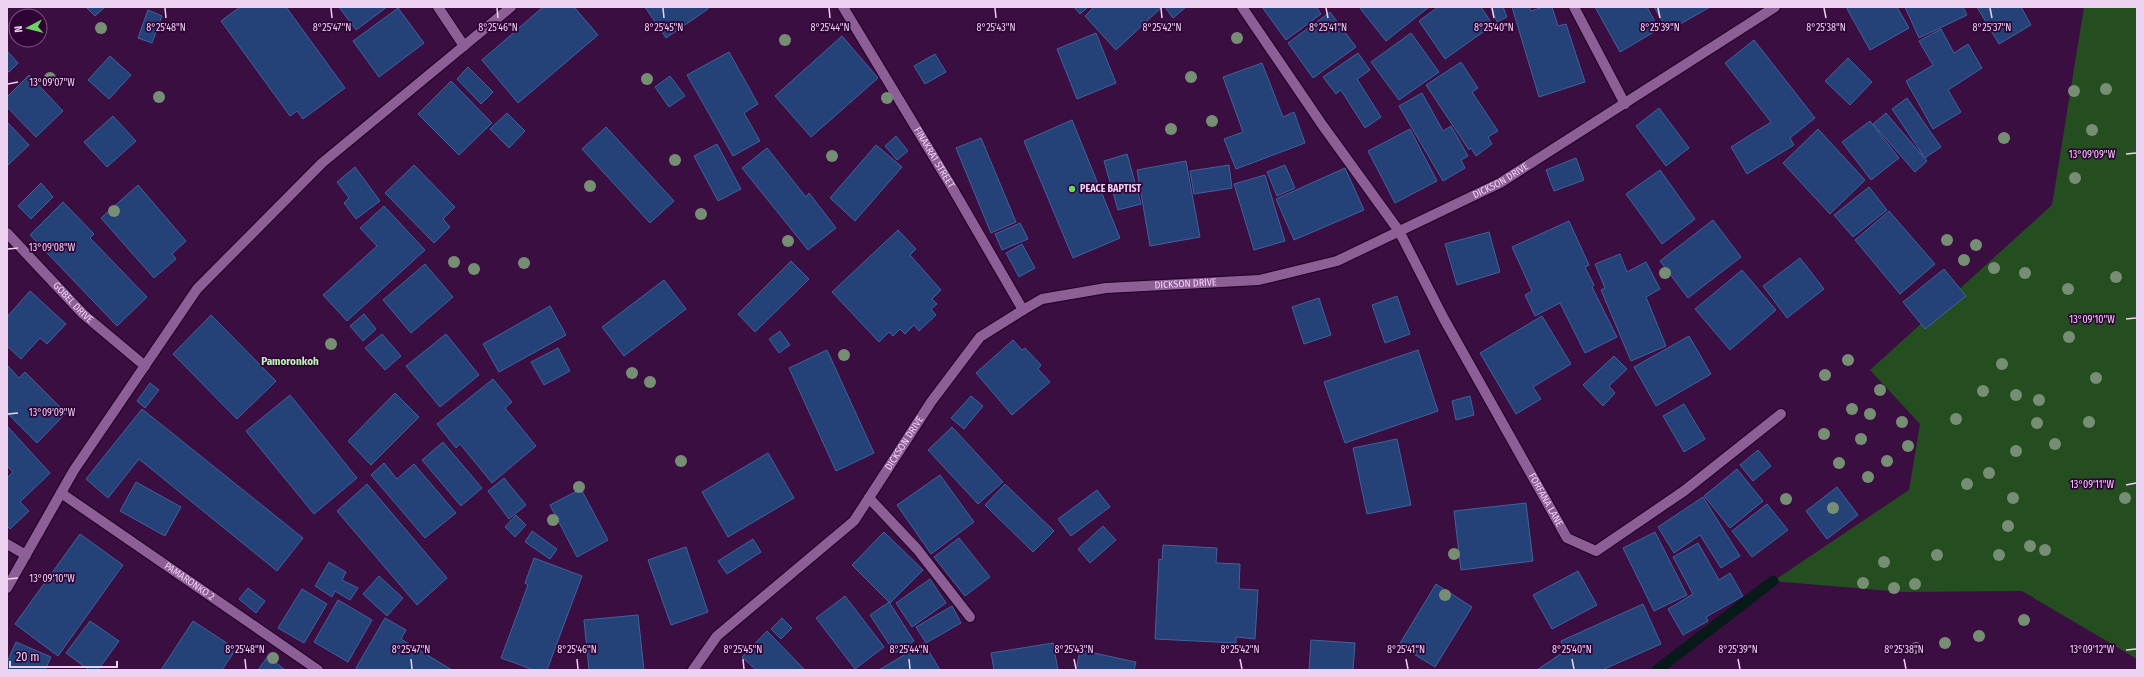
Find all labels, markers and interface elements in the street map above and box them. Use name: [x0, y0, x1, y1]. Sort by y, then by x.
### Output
north arrow: [8, 8, 48, 48]
text: 8°25'48"N: [146, 22, 186, 34]
text: 8°25'47"N: [313, 22, 351, 34]
text: 8°25'46"N: [478, 22, 518, 34]
text: 8°25'45"N: [645, 22, 683, 34]
text: 8°25'44"N: [810, 22, 850, 34]
text: 8°25'43"N: [976, 22, 1016, 34]
text: 8°25'42"N: [1143, 22, 1181, 34]
text: 8°25'41"N: [1309, 22, 1347, 34]
text: 8°25'40"N: [1474, 22, 1514, 34]
text: 8°25'39"N: [1640, 22, 1680, 34]
text: 8°25'38"N: [1806, 22, 1846, 34]
text: 8°25'37"N: [1973, 22, 2011, 34]
text: N: [12, 25, 25, 33]
text: 13°09'07"W: [29, 77, 75, 89]
street label: FINAKRA1 STREET: [911, 125, 957, 191]
text: 13°09'09"W: [2069, 149, 2116, 161]
street label: DICKSON DRIVE: [1471, 160, 1531, 201]
place label: PEACE BAPTIST: [1080, 183, 1141, 195]
marker: PEACE BAPTIST: [1067, 184, 1077, 194]
text: 13°09'08"W: [29, 242, 76, 254]
street label: DICKSON DRIVE: [1154, 276, 1217, 291]
street label: GOBEL DRIVE: [50, 280, 96, 326]
text: 13°09'10"W: [2069, 314, 2115, 326]
district label: Pamoronkoh: [261, 355, 319, 368]
text: 13°09'09"W: [29, 407, 76, 419]
street label: DICKSON DRIVE: [882, 414, 926, 473]
street label: FORFANA LANE: [1526, 471, 1566, 529]
text: 13°09'11"W: [2070, 479, 2115, 491]
street label: PAMARONKO 2: [162, 560, 217, 603]
text: 13°09'10"W: [29, 573, 75, 585]
scale bar: [10, 643, 117, 669]
text: 8°25'48"N: [225, 644, 265, 656]
text: 8°25'47"N: [392, 644, 430, 656]
text: 8°25'46"N: [557, 644, 597, 656]
text: 8°25'45"N: [724, 644, 762, 656]
text: 8°25'44"N: [889, 644, 929, 656]
text: 8°25'43"N: [1054, 644, 1094, 656]
text: 8°25'42"N: [1221, 644, 1259, 656]
text: 8°25'41"N: [1387, 644, 1425, 656]
text: 8°25'40"N: [1552, 644, 1592, 656]
text: 8°25'39"N: [1718, 644, 1758, 656]
text: 8°25'38"N: [1884, 644, 1924, 656]
text: 13°09'12"W: [2070, 644, 2115, 656]
text: 20 m: [16, 650, 40, 664]

